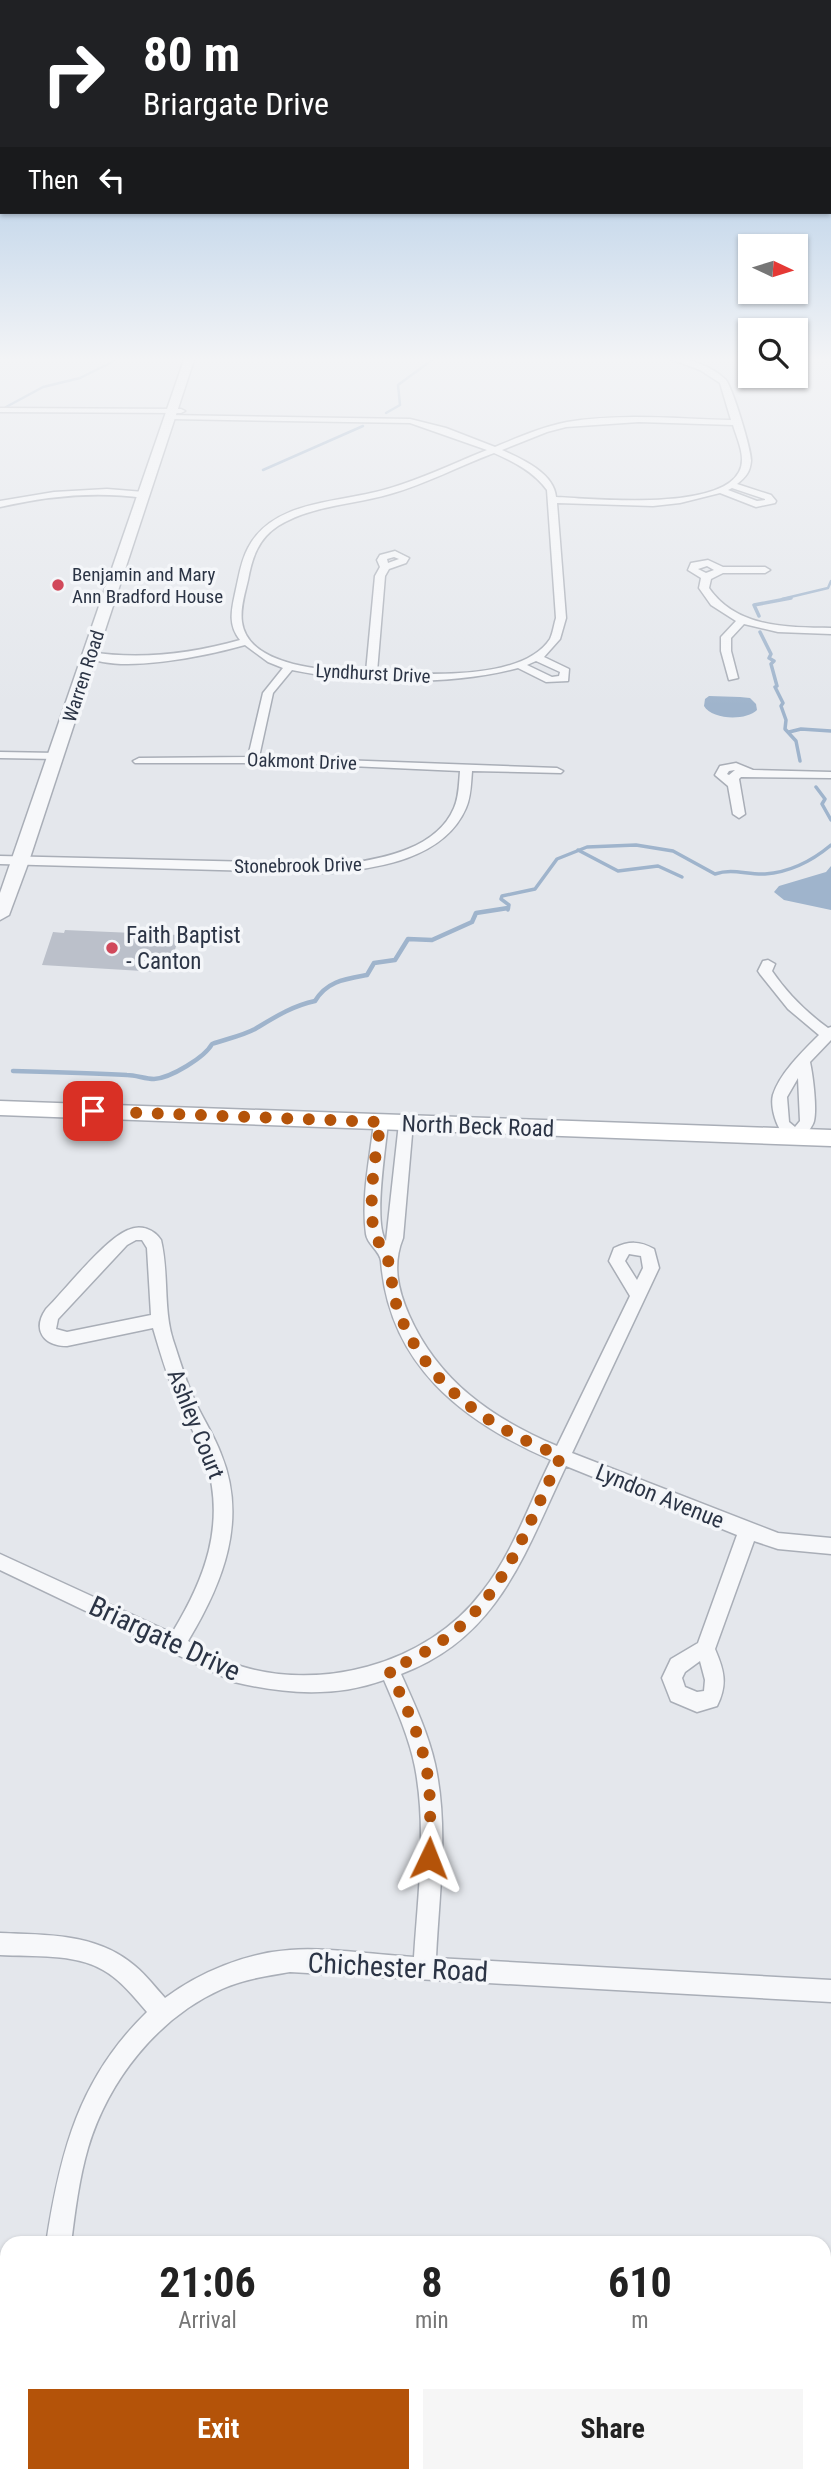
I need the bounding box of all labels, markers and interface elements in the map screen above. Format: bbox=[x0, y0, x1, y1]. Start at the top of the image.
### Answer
text: 80 m bbox=[143, 26, 240, 83]
icon: right bbox=[28, 28, 119, 119]
text: Briargate Drive bbox=[143, 85, 329, 123]
icon: left bbox=[93, 161, 131, 199]
text: Then bbox=[28, 165, 79, 195]
north arrow bbox=[738, 234, 808, 304]
map controls bbox=[738, 234, 808, 388]
button: search bbox=[738, 318, 808, 388]
place label: Benjamin and Mary Ann Bradford House bbox=[72, 563, 223, 608]
marker: Benjamin and Mary Ann Bradford House bbox=[50, 577, 66, 593]
street label: Warren Road bbox=[58, 627, 109, 725]
street label: Lyndhurst Drive bbox=[315, 659, 431, 688]
street label: Oakmont Drive bbox=[247, 748, 357, 775]
street label: Stonebrook Drive bbox=[234, 853, 362, 878]
place label: Faith Baptist - Canton bbox=[126, 922, 240, 975]
marker: Faith Baptist - Canton bbox=[104, 940, 120, 956]
pin bbox=[63, 1081, 123, 1141]
icon: arrive bbox=[74, 1092, 112, 1130]
street label: North Beck Road bbox=[401, 1110, 555, 1143]
street label: Ashley Court bbox=[161, 1365, 230, 1483]
street label: Lyndon Avenue bbox=[592, 1459, 728, 1534]
street label: Briargate Drive bbox=[84, 1589, 246, 1688]
position arrow bbox=[392, 1821, 466, 1895]
street label: Chichester Road bbox=[307, 1946, 489, 1989]
text: 21:06 bbox=[159, 2258, 256, 2307]
text: 8 bbox=[421, 2258, 442, 2307]
text: 610 bbox=[608, 2258, 672, 2307]
text: Arrival bbox=[178, 2307, 237, 2334]
text: min bbox=[415, 2307, 449, 2334]
text: m bbox=[631, 2307, 648, 2334]
button: Exit bbox=[28, 2389, 409, 2469]
button: Share bbox=[423, 2389, 803, 2469]

